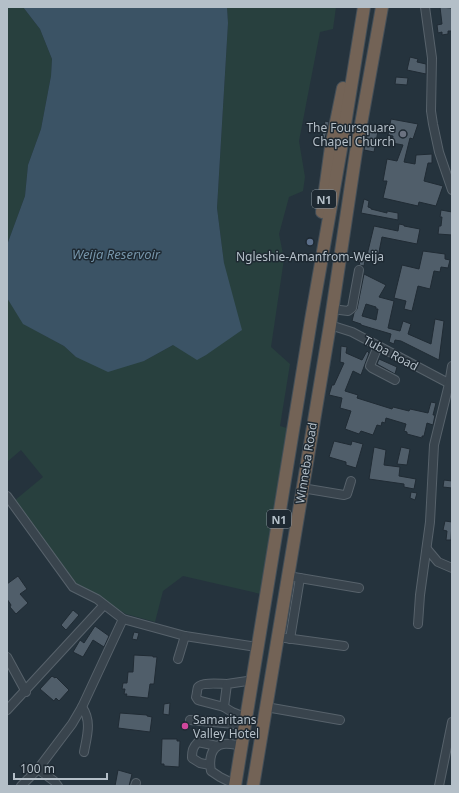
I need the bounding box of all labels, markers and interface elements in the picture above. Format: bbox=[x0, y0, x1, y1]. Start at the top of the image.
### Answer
place label: The Foursquare Chapel Church bbox=[306, 119, 395, 150]
marker: The Foursquare Chapel Church bbox=[398, 129, 408, 139]
road number: N1 bbox=[312, 190, 336, 208]
marker: Ngleshie-Amanfrom-Weija bbox=[305, 237, 315, 247]
water label: Weija Reservoir bbox=[72, 245, 161, 263]
place label: Ngleshie-Amanfrom-Weija bbox=[236, 248, 384, 265]
street label: Tuba Road bbox=[361, 332, 421, 374]
street label: Winneba Road bbox=[291, 421, 321, 505]
road number: N1 bbox=[267, 510, 291, 528]
place label: Samaritans Valley Hotel bbox=[193, 711, 259, 742]
marker: Samaritans Valley Hotel bbox=[180, 721, 190, 731]
scale bar bbox=[14, 755, 107, 781]
text: 100 m bbox=[20, 760, 55, 777]

